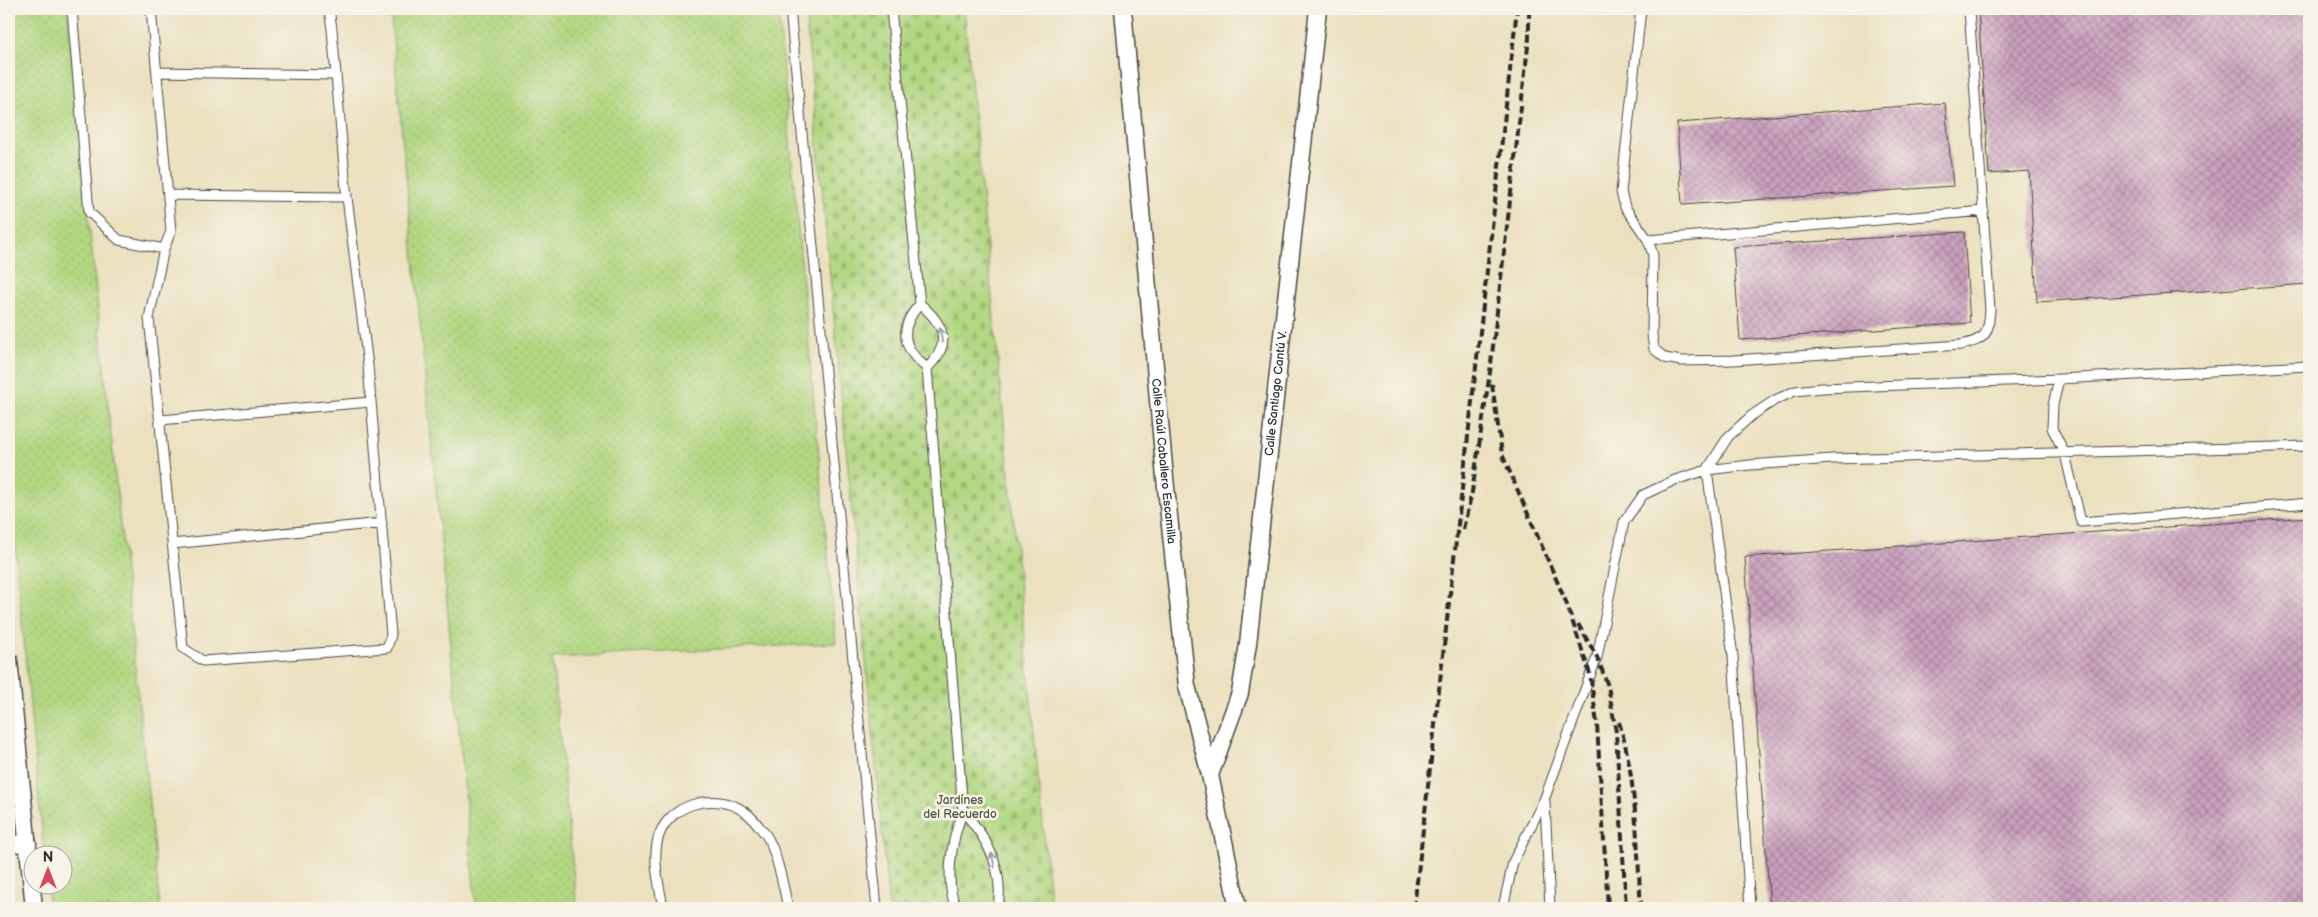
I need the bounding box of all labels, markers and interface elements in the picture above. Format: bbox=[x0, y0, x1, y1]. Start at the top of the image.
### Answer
one-way arrow bbox=[936, 327, 946, 343]
street label: Calle Santiago Cantú V. bbox=[1262, 330, 1290, 457]
street label: Calle Raúl Caballero Escamilla bbox=[1148, 378, 1179, 545]
park label: Jardínes del Recuerdo bbox=[923, 793, 997, 822]
north arrow bbox=[22, 844, 72, 894]
text: N bbox=[43, 849, 53, 866]
one-way arrow bbox=[988, 853, 997, 869]

